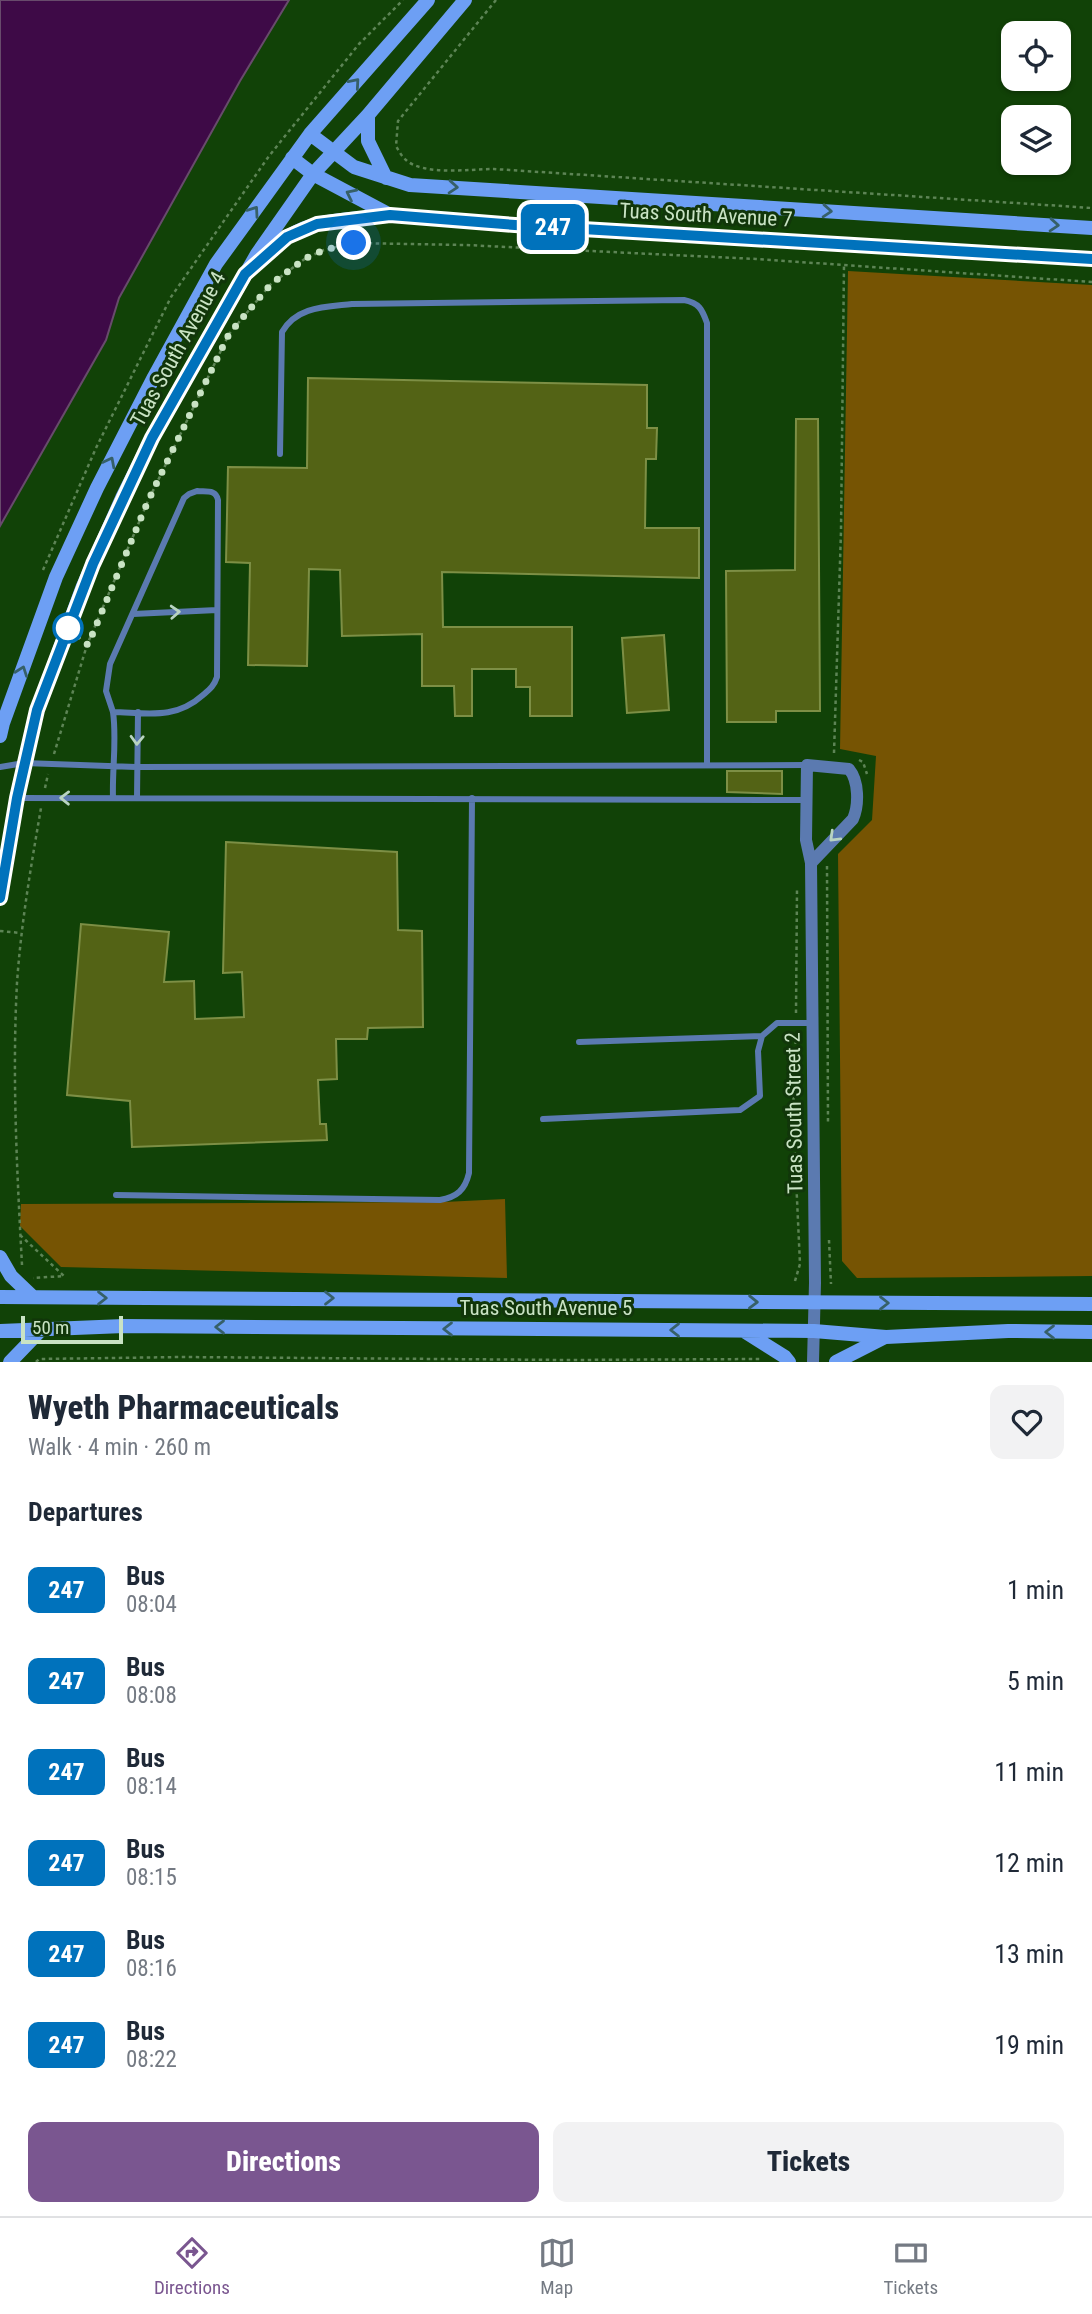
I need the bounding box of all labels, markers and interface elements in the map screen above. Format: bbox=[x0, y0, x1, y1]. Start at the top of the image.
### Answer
map controls bbox=[1001, 21, 1071, 175]
button: locate bbox=[1001, 21, 1071, 91]
one-way arrow bbox=[347, 78, 359, 91]
button: layers bbox=[1001, 105, 1071, 175]
one-way arrow bbox=[448, 180, 459, 195]
one-way arrow bbox=[346, 188, 358, 202]
street label: Tuas South Avenue 7 bbox=[619, 198, 793, 232]
one-way arrow bbox=[822, 203, 833, 218]
line badge: 247 bbox=[513, 204, 593, 250]
one-way arrow bbox=[246, 206, 258, 219]
text: 247 bbox=[535, 213, 571, 241]
one-way arrow bbox=[1049, 218, 1060, 233]
your location bbox=[336, 225, 371, 260]
street label: Tuas South Avenue 4 bbox=[126, 268, 230, 430]
one-way arrow bbox=[102, 457, 116, 469]
one-way arrow bbox=[170, 604, 181, 619]
unlabelled marker bbox=[53, 613, 83, 643]
one-way arrow bbox=[13, 666, 27, 678]
one-way arrow bbox=[130, 734, 145, 745]
one-way arrow bbox=[59, 790, 70, 806]
one-way arrow bbox=[829, 829, 842, 842]
street label: Tuas South Street 2 bbox=[781, 1032, 807, 1194]
one-way arrow bbox=[96, 1290, 107, 1305]
one-way arrow bbox=[324, 1290, 335, 1306]
one-way arrow bbox=[748, 1294, 759, 1310]
one-way arrow bbox=[879, 1295, 889, 1311]
street label: Tuas South Avenue 5 bbox=[460, 1296, 632, 1320]
scale bar bbox=[21, 1313, 122, 1345]
text: 50 m bbox=[32, 1316, 69, 1339]
one-way arrow bbox=[214, 1319, 225, 1335]
one-way arrow bbox=[442, 1321, 452, 1337]
one-way arrow bbox=[669, 1323, 680, 1338]
one-way arrow bbox=[1044, 1324, 1055, 1340]
button: heart bbox=[990, 1385, 1064, 1459]
text: Wyeth Pharmaceuticals bbox=[28, 1388, 339, 1427]
text: Walk · 4 min · 260 m bbox=[28, 1434, 211, 1461]
text: Departures bbox=[28, 1497, 143, 1527]
text: Bus bbox=[126, 1561, 165, 1591]
text: 1 min bbox=[1007, 1575, 1064, 1605]
text: 247 bbox=[48, 1576, 85, 1604]
text: 08:04 bbox=[126, 1591, 177, 1618]
text: Bus bbox=[126, 1652, 165, 1682]
text: 5 min bbox=[1007, 1666, 1064, 1696]
text: 247 bbox=[48, 1667, 85, 1695]
text: 08:08 bbox=[126, 1682, 177, 1709]
text: Bus bbox=[126, 1743, 165, 1773]
text: 11 min bbox=[994, 1757, 1064, 1787]
text: 247 bbox=[48, 1758, 85, 1786]
text: 08:14 bbox=[126, 1773, 177, 1800]
text: Bus bbox=[126, 1834, 165, 1864]
text: 12 min bbox=[994, 1848, 1064, 1878]
text: 247 bbox=[48, 1849, 85, 1877]
text: 08:15 bbox=[126, 1864, 177, 1891]
text: Bus bbox=[126, 1925, 165, 1955]
text: 13 min bbox=[994, 1939, 1064, 1969]
text: 247 bbox=[48, 1940, 85, 1968]
text: 08:16 bbox=[126, 1955, 177, 1982]
text: Bus bbox=[126, 2016, 165, 2046]
text: 19 min bbox=[994, 2030, 1064, 2060]
text: 247 bbox=[48, 2031, 85, 2059]
text: 08:22 bbox=[126, 2046, 177, 2073]
button: Directions bbox=[28, 2122, 539, 2202]
button: Tickets bbox=[553, 2122, 1064, 2202]
tab: Directions bbox=[154, 2234, 230, 2299]
tab: Map bbox=[538, 2234, 576, 2299]
tab: Tickets bbox=[883, 2234, 938, 2299]

